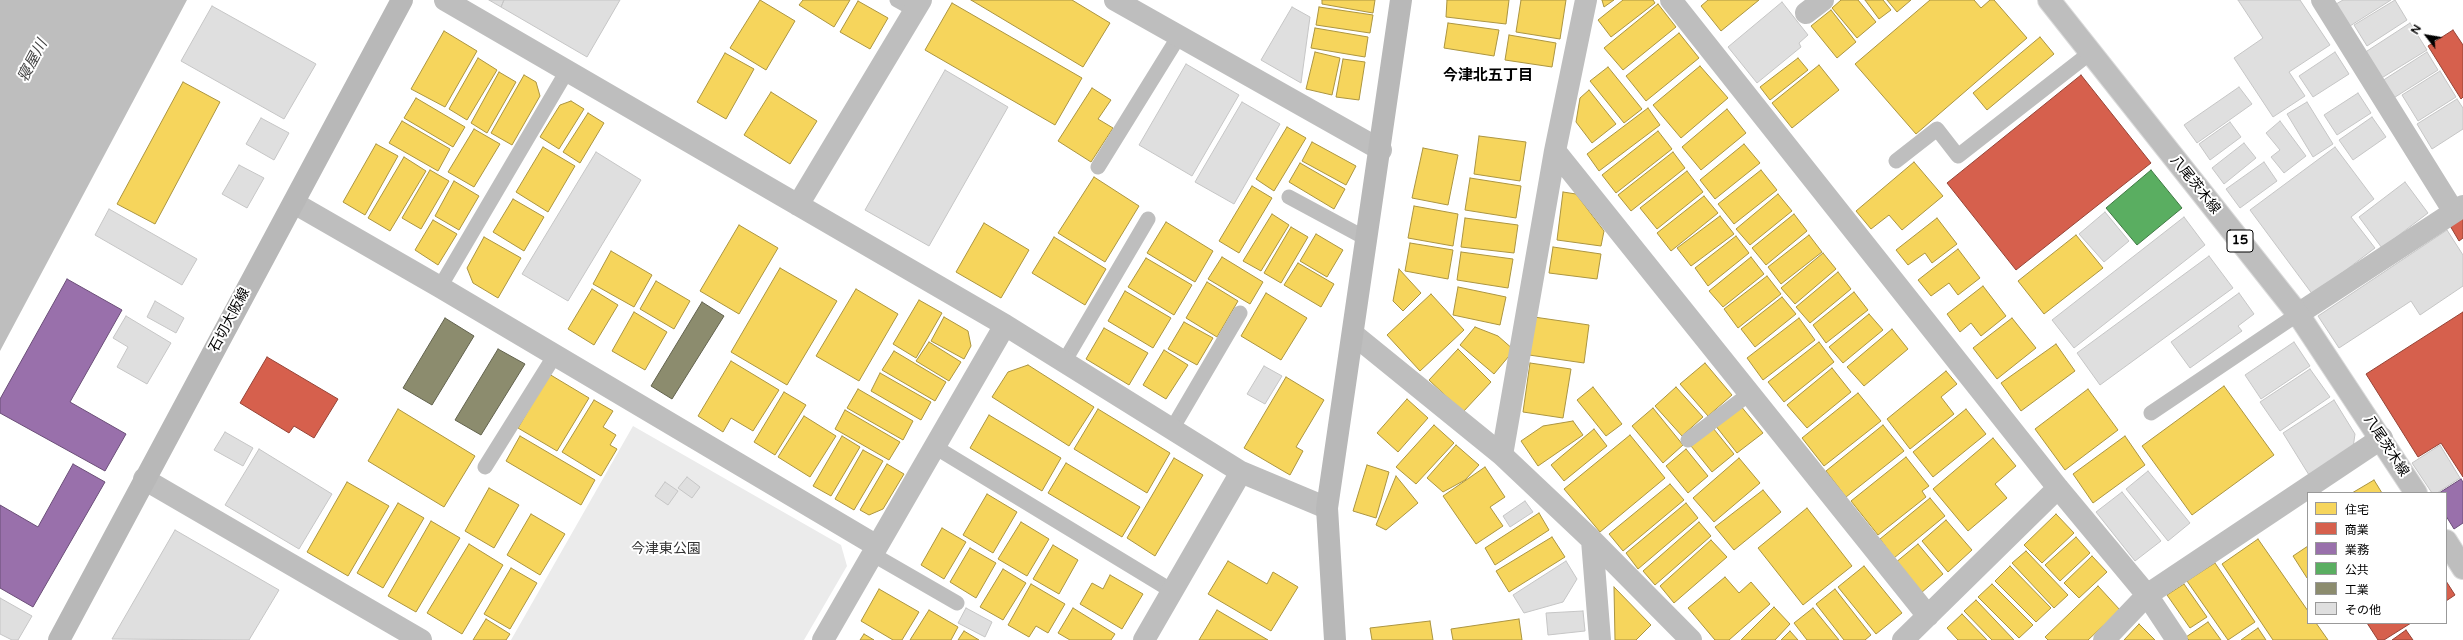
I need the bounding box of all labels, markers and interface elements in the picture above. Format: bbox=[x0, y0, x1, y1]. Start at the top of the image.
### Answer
north arrow bbox=[2407, 16, 2447, 56]
text: N bbox=[2408, 22, 2424, 37]
water label: 寝屋川 bbox=[14, 37, 52, 85]
district label: 今津北五丁目 bbox=[1443, 67, 1533, 85]
street label: 八尾茨木線 bbox=[2166, 153, 2224, 217]
road number: 15 bbox=[2227, 230, 2253, 252]
street label: 石切大阪線 bbox=[206, 285, 254, 355]
street label: 八尾茨木線 bbox=[2360, 412, 2412, 480]
legend bbox=[2307, 492, 2447, 624]
text: 住宅 bbox=[2345, 503, 2369, 517]
text: 商業 bbox=[2345, 523, 2369, 537]
park label: 今津東公園 bbox=[631, 541, 701, 557]
text: 業務 bbox=[2345, 543, 2369, 557]
text: 公共 bbox=[2345, 563, 2369, 577]
text: 工業 bbox=[2345, 583, 2369, 597]
text: その他 bbox=[2345, 603, 2381, 617]

